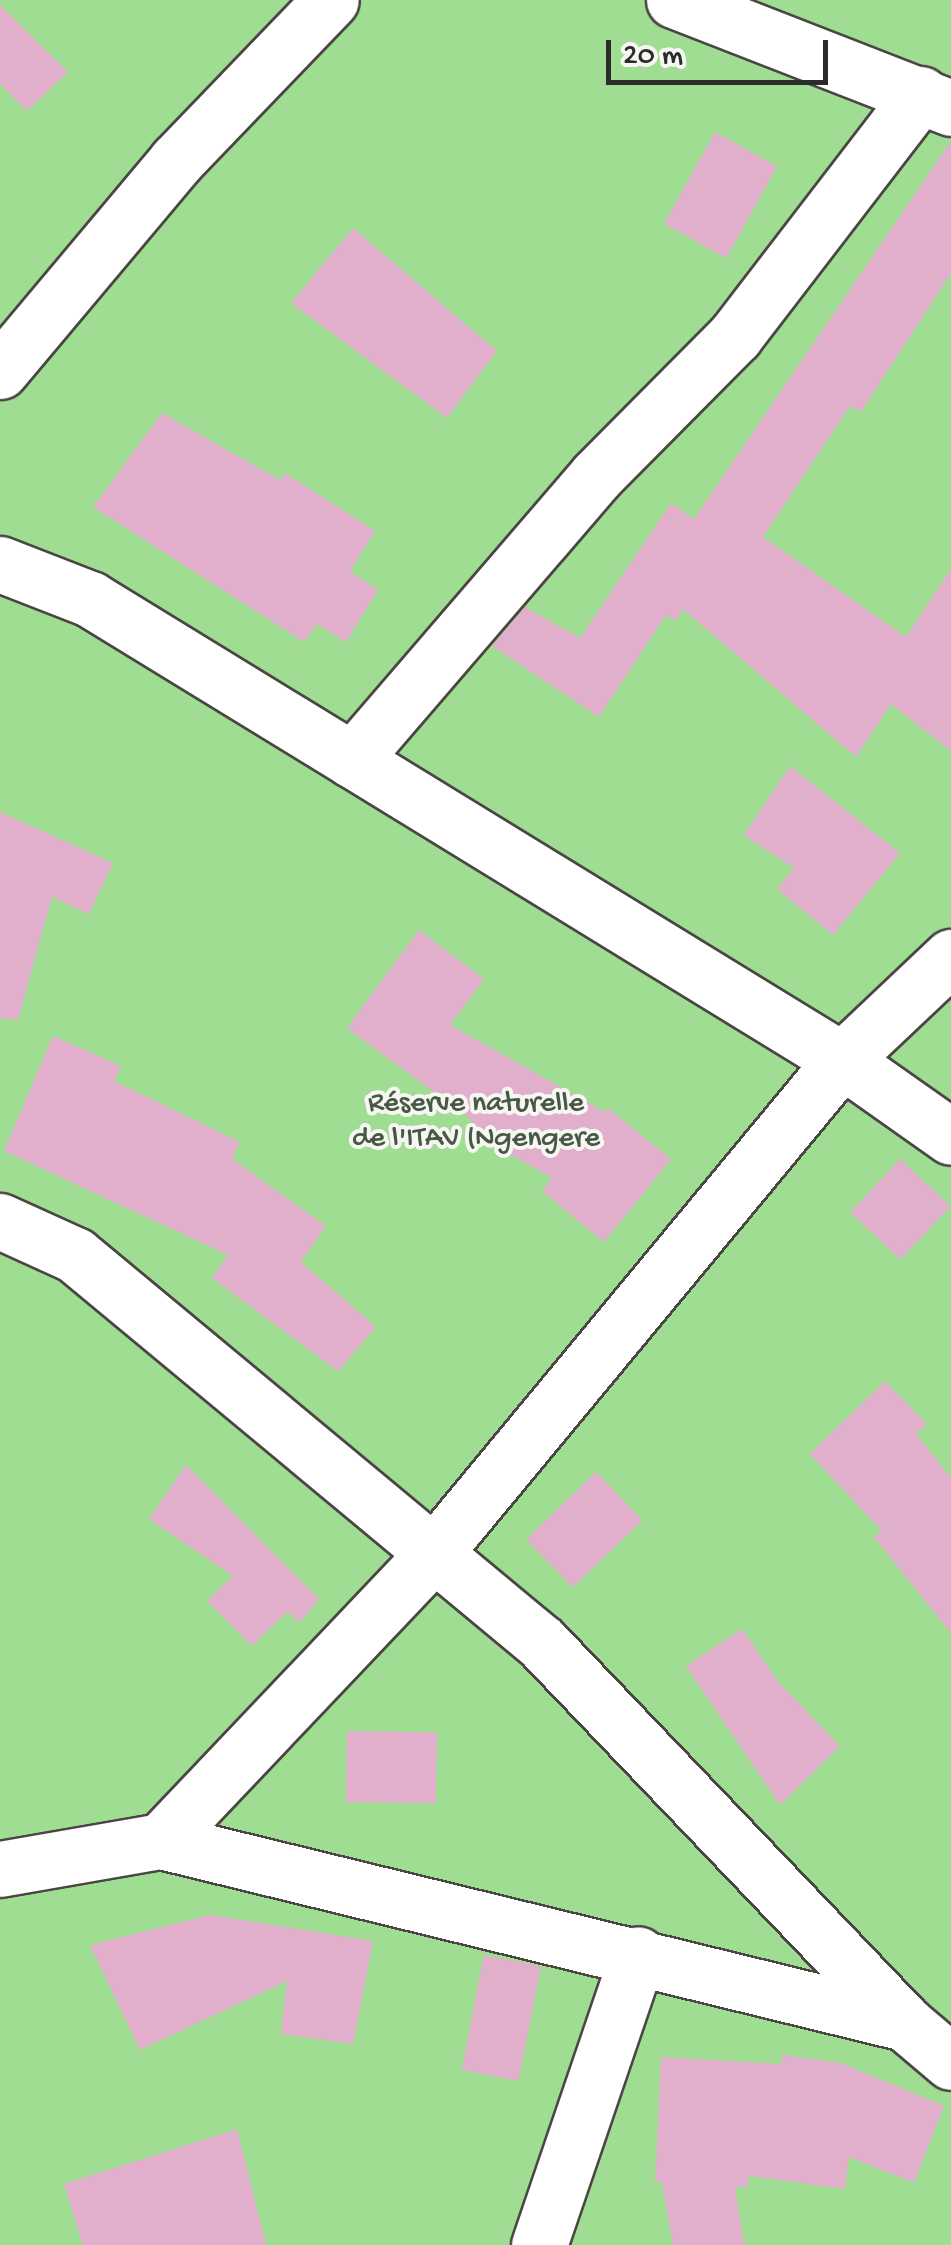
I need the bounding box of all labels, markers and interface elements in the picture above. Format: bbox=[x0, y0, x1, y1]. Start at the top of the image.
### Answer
scale bar bbox=[611, 20, 834, 82]
text: 20 m bbox=[623, 40, 683, 75]
park label: Réserve naturelle de l'ITAV (Ngengere bbox=[352, 1087, 600, 1158]

